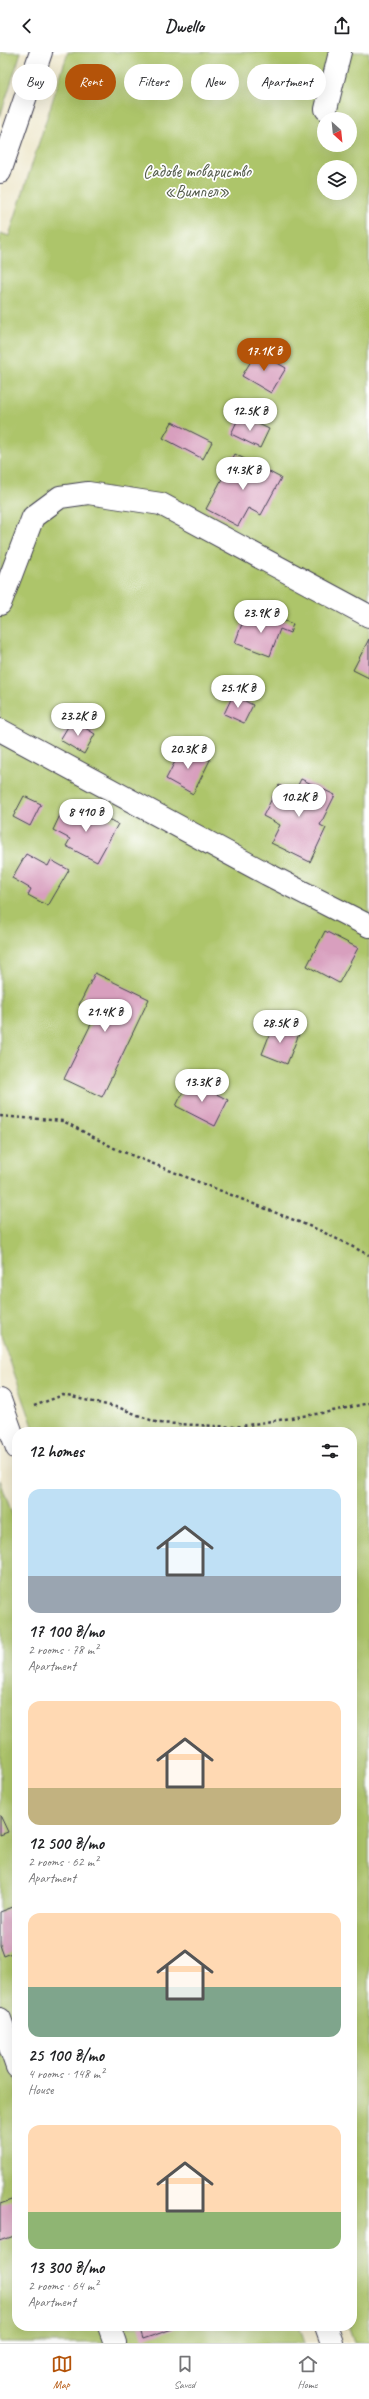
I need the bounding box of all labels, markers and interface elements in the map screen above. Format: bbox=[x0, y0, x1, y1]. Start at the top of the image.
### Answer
icon: back bbox=[16, 15, 38, 37]
text: Dwello bbox=[165, 15, 204, 37]
icon: share bbox=[331, 15, 353, 37]
chip: Buy bbox=[12, 64, 57, 100]
chip: Rent bbox=[65, 64, 116, 100]
chip: Filters bbox=[124, 64, 183, 100]
chip: New bbox=[191, 64, 239, 100]
chip: Apartment bbox=[247, 64, 326, 100]
north arrow bbox=[317, 112, 357, 152]
map controls bbox=[317, 112, 357, 200]
button: layers bbox=[317, 160, 357, 200]
park label: Садове товариство «Вимпел» bbox=[143, 161, 252, 202]
pin: 17.1K ₴ bbox=[227, 338, 301, 372]
text: 17.1K ₴ bbox=[246, 343, 282, 359]
pin: 12.5K ₴ bbox=[213, 398, 287, 432]
text: 12.5K ₴ bbox=[232, 403, 268, 419]
pin: 14.3K ₴ bbox=[206, 457, 280, 491]
text: 14.3K ₴ bbox=[225, 462, 261, 478]
pin: 23.9K ₴ bbox=[224, 600, 298, 634]
text: 23.9K ₴ bbox=[243, 605, 279, 621]
pin: 25.1K ₴ bbox=[201, 675, 275, 709]
text: 25.1K ₴ bbox=[220, 680, 256, 696]
pin: 23.2K ₴ bbox=[41, 703, 115, 737]
text: 23.2K ₴ bbox=[60, 708, 96, 724]
pin: 20.3K ₴ bbox=[151, 736, 225, 770]
text: 20.3K ₴ bbox=[170, 741, 206, 757]
pin: 10.2K ₴ bbox=[262, 784, 336, 818]
text: 10.2K ₴ bbox=[281, 789, 317, 805]
pin: 8 410 ₴ bbox=[49, 799, 123, 833]
text: 8 410 ₴ bbox=[68, 804, 104, 820]
pin: 21.4K ₴ bbox=[68, 999, 142, 1033]
text: 21.4K ₴ bbox=[87, 1004, 123, 1020]
pin: 28.5K ₴ bbox=[243, 1010, 317, 1044]
text: 28.5K ₴ bbox=[262, 1015, 298, 1031]
pin: 13.3K ₴ bbox=[165, 1069, 239, 1103]
text: 13.3K ₴ bbox=[184, 1074, 220, 1090]
icon: filters bbox=[319, 1440, 341, 1462]
text: 12 homes bbox=[28, 1441, 84, 1462]
icon: home bbox=[149, 1515, 221, 1587]
text: 17 100 ₴/mo bbox=[28, 1621, 104, 1642]
text: 2 rooms · 78 m² bbox=[28, 1642, 98, 1658]
text: Apartment bbox=[28, 1658, 76, 1674]
icon: home bbox=[149, 1727, 221, 1799]
text: 12 500 ₴/mo bbox=[28, 1833, 104, 1854]
text: 2 rooms · 62 m² bbox=[28, 1854, 98, 1870]
text: Apartment bbox=[28, 1870, 76, 1886]
icon: home bbox=[149, 1939, 221, 2011]
text: 25 100 ₴/mo bbox=[28, 2045, 104, 2066]
text: 4 rooms · 148 m² bbox=[28, 2066, 104, 2082]
text: House bbox=[28, 2082, 53, 2098]
icon: home bbox=[149, 2151, 221, 2223]
text: 13 300 ₴/mo bbox=[28, 2257, 104, 2278]
text: 2 rooms · 64 m² bbox=[28, 2278, 98, 2294]
text: Apartment bbox=[28, 2294, 76, 2310]
tab: Map bbox=[51, 2353, 73, 2391]
tab: Saved bbox=[174, 2353, 196, 2391]
tab: Home bbox=[297, 2353, 319, 2391]

